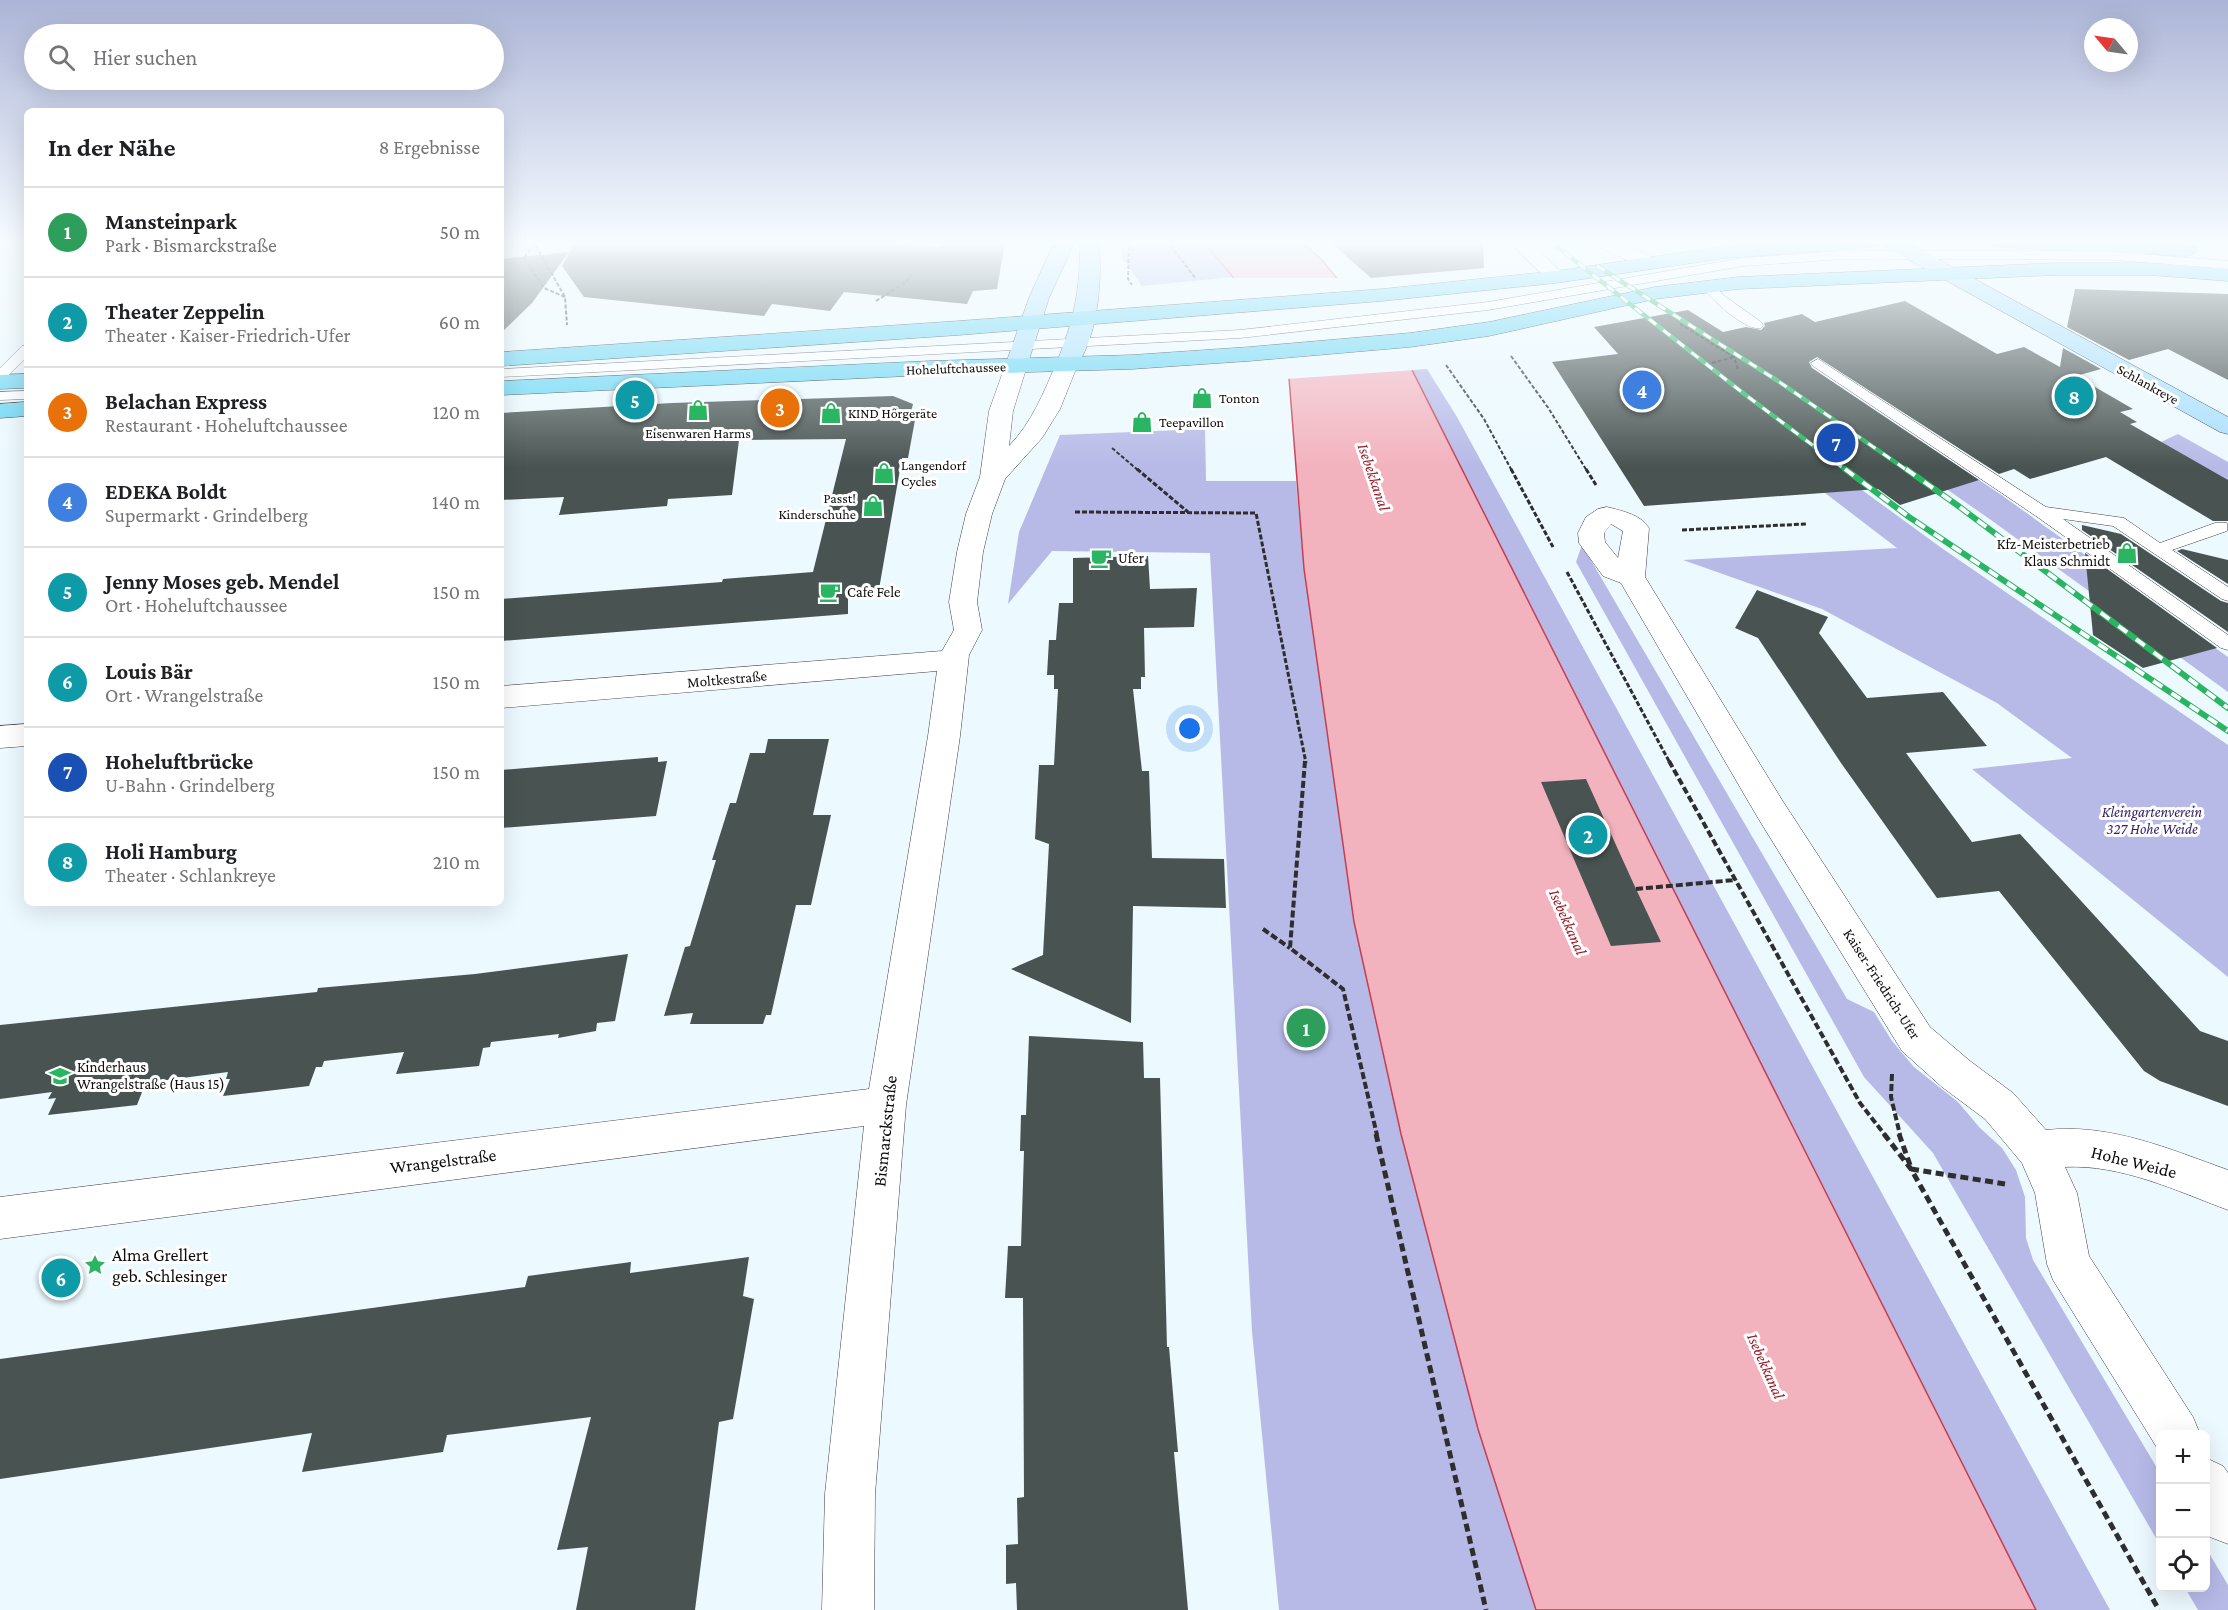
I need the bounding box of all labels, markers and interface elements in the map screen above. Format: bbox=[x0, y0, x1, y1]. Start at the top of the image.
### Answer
north arrow bbox=[2084, 18, 2138, 72]
search box bbox=[24, 24, 504, 90]
icon: search bbox=[45, 41, 78, 74]
text: Hier suchen bbox=[93, 45, 197, 70]
text: In der Nähe bbox=[48, 133, 176, 162]
text: 8 Ergebnisse bbox=[379, 136, 480, 158]
text: Mansteinpark bbox=[105, 209, 237, 234]
text: 1 bbox=[64, 221, 71, 243]
text: 50 m bbox=[439, 221, 480, 243]
text: Park · Bismarckstraße bbox=[105, 234, 277, 256]
text: Theater Zeppelin bbox=[105, 299, 265, 324]
text: 2 bbox=[62, 311, 73, 333]
text: 60 m bbox=[439, 311, 480, 333]
text: Theater · Kaiser-Friedrich-Ufer bbox=[105, 324, 351, 346]
street label: Hoheluftchaussee bbox=[906, 358, 1006, 378]
street label: Schlankreye bbox=[2115, 361, 2181, 407]
pin: 4 bbox=[1622, 368, 1662, 412]
pin: 8 bbox=[2054, 374, 2094, 418]
pin: 5 bbox=[616, 378, 654, 422]
pin: 3 bbox=[760, 386, 800, 430]
shop icon: Tonton bbox=[1190, 386, 1214, 410]
text: Belachan Express bbox=[105, 389, 267, 414]
place label: Tonton bbox=[1219, 390, 1260, 406]
shop icon: Eisenwaren Harms bbox=[686, 398, 710, 422]
text: 3 bbox=[63, 401, 72, 423]
text: 120 m bbox=[433, 401, 480, 423]
shop icon: KIND Hörgeräte bbox=[819, 401, 843, 425]
place label: KIND Hörgeräte bbox=[848, 405, 937, 421]
shop icon: Teepavillon bbox=[1130, 410, 1154, 434]
text: Restaurant · Hoheluftchaussee bbox=[105, 414, 347, 436]
place label: Teepavillon bbox=[1159, 414, 1225, 430]
pin: 7 bbox=[1816, 420, 1856, 466]
place label: Eisenwaren Harms bbox=[645, 425, 751, 441]
water label: Isebekkanal bbox=[1355, 441, 1394, 514]
place label: Langendorf Cycles bbox=[901, 457, 967, 489]
shop icon: Langendorf Cycles bbox=[872, 461, 896, 485]
text: EDEKA Boldt bbox=[105, 479, 227, 504]
place label: Passt! Kinderschuhe bbox=[779, 490, 856, 522]
text: 4 bbox=[62, 491, 73, 513]
text: 140 m bbox=[432, 491, 480, 513]
shop icon: Passt! Kinderschuhe bbox=[861, 494, 885, 518]
text: Supermarkt · Grindelberg bbox=[105, 504, 308, 526]
place label: Kfz-Meisterbetrieb Klaus Schmidt bbox=[1997, 536, 2111, 569]
shop icon: Kfz-Meisterbetrieb Klaus Schmidt bbox=[2115, 541, 2139, 565]
cafe icon: Ufer bbox=[1089, 546, 1113, 570]
place label: Ufer bbox=[1118, 550, 1145, 566]
text: Jenny Moses geb. Mendel bbox=[105, 569, 339, 594]
cafe icon: Cafe Fele bbox=[818, 580, 842, 604]
text: 5 bbox=[63, 581, 72, 603]
text: 150 m bbox=[433, 581, 480, 603]
place label: Cafe Fele bbox=[847, 584, 901, 600]
text: Ort · Hoheluftchaussee bbox=[105, 594, 287, 616]
text: Louis Bär bbox=[105, 659, 193, 684]
street label: Moltkestraße bbox=[686, 667, 768, 690]
text: 6 bbox=[62, 671, 73, 693]
text: 150 m bbox=[433, 671, 480, 693]
text: Ort · Wrangelstraße bbox=[105, 684, 263, 706]
your location bbox=[1175, 714, 1204, 743]
text: Hoheluftbrücke bbox=[105, 749, 253, 774]
text: 7 bbox=[63, 761, 72, 783]
text: 150 m bbox=[433, 761, 480, 783]
text: U-Bahn · Grindelberg bbox=[105, 774, 275, 796]
park label: Kleingartenverein 327 Hohe Weide bbox=[2102, 804, 2203, 837]
pin: 2 bbox=[1568, 812, 1608, 858]
text: Holi Hamburg bbox=[105, 839, 237, 864]
text: 8 bbox=[62, 851, 73, 873]
text: 210 m bbox=[433, 851, 480, 873]
text: Theater · Schlankreye bbox=[105, 864, 276, 886]
water label: Isebekkanal bbox=[1546, 887, 1590, 958]
street label: Kaiser-Friedrich-Ufer bbox=[1840, 926, 1924, 1043]
pin: 1 bbox=[1286, 1006, 1326, 1050]
place label: Kinderhaus Wrangelstraße (Haus 15) bbox=[77, 1059, 225, 1093]
school or university icon: Kinderhaus Wrangelstraße (Haus 15) bbox=[48, 1064, 72, 1088]
street label: Bismarckstraße bbox=[869, 1074, 901, 1188]
street label: Hohe Weide bbox=[2089, 1142, 2179, 1182]
street label: Wrangelstraße bbox=[389, 1145, 497, 1177]
place label: Alma Grellert geb. Schlesinger bbox=[112, 1245, 228, 1286]
place icon: Alma Grellert geb. Schlesinger bbox=[83, 1253, 107, 1277]
pin: 6 bbox=[42, 1256, 80, 1300]
water label: Isebekkanal bbox=[1744, 1331, 1788, 1402]
map controls bbox=[2156, 1430, 2210, 1592]
button: + bbox=[2156, 1430, 2210, 1484]
button: − bbox=[2156, 1484, 2210, 1538]
button: locate bbox=[2156, 1538, 2210, 1592]

